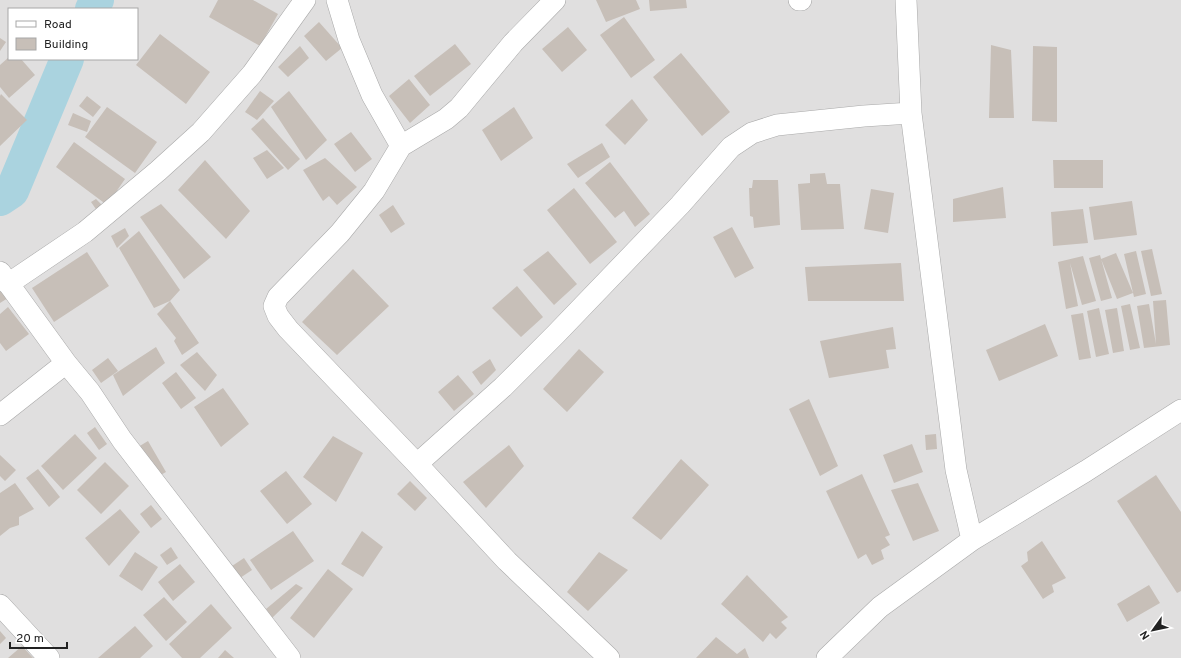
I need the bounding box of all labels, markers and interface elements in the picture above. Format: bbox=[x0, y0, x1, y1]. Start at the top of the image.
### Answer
legend bbox=[8, 8, 138, 60]
text: Road bbox=[44, 17, 72, 33]
text: Building bbox=[44, 37, 88, 53]
north arrow bbox=[1133, 610, 1173, 650]
scale bar bbox=[10, 624, 67, 650]
text: N bbox=[1137, 628, 1153, 642]
text: 20 m bbox=[16, 631, 44, 647]

